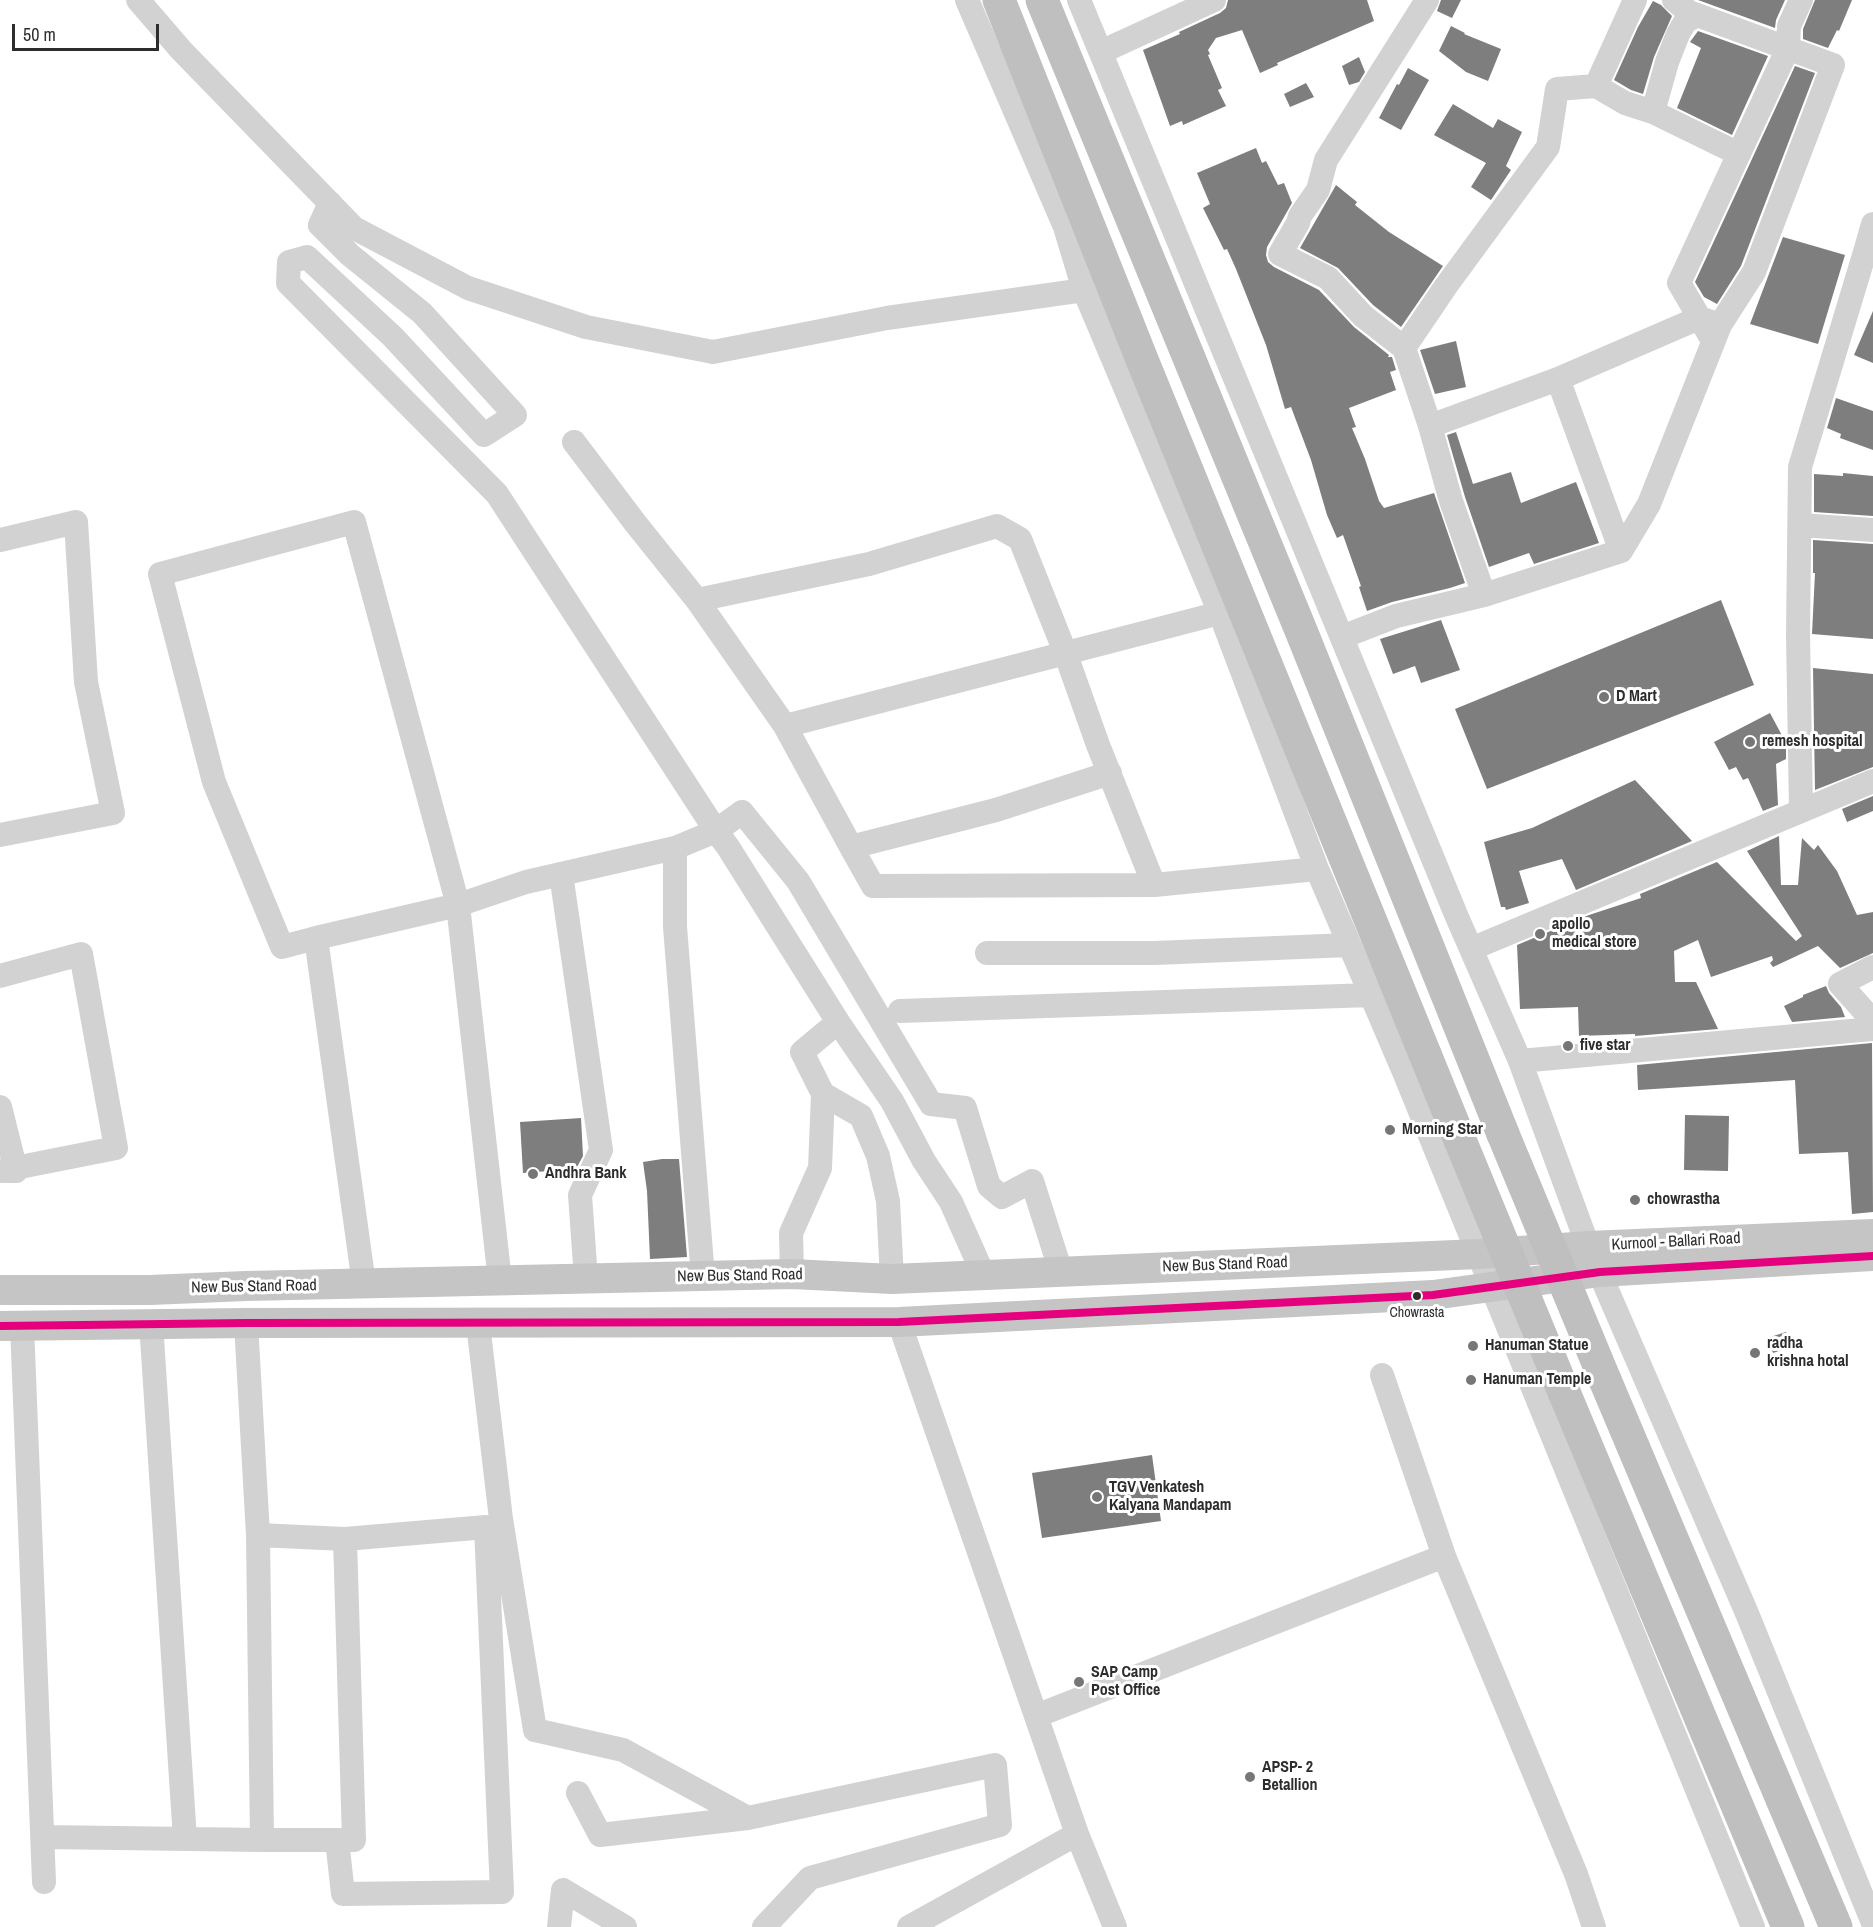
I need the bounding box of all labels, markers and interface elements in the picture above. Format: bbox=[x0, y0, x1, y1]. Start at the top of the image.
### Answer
scale bar bbox=[15, 12, 162, 50]
text: 50 m bbox=[23, 22, 56, 47]
place label: D Mart bbox=[1616, 687, 1657, 707]
marker: D Mart bbox=[1597, 690, 1611, 704]
place label: remesh hospital bbox=[1762, 732, 1863, 752]
marker: remesh hospital bbox=[1743, 735, 1757, 749]
place label: apollo medical store bbox=[1552, 915, 1637, 953]
marker: apollo medical store bbox=[1533, 927, 1547, 941]
place label: five star bbox=[1580, 1036, 1630, 1056]
marker: five star bbox=[1561, 1039, 1575, 1053]
place label: Morning Star bbox=[1402, 1120, 1483, 1140]
marker: Morning Star bbox=[1383, 1123, 1397, 1137]
place label: Andhra Bank bbox=[545, 1164, 627, 1184]
marker: Andhra Bank bbox=[526, 1167, 540, 1181]
place label: chowrastha bbox=[1647, 1190, 1720, 1210]
marker: chowrastha bbox=[1628, 1193, 1642, 1207]
street label: Kurnool - Ballari Road bbox=[1611, 1229, 1741, 1255]
street label: New Bus Stand Road bbox=[1162, 1253, 1288, 1277]
street label: New Bus Stand Road bbox=[677, 1265, 803, 1287]
street label: New Bus Stand Road bbox=[191, 1276, 317, 1298]
marker: Chowrasta bbox=[1411, 1290, 1423, 1302]
place label: Chowrasta bbox=[1390, 1305, 1444, 1321]
place label: radha krishna hotal bbox=[1767, 1334, 1849, 1372]
place label: Hanuman Statue bbox=[1485, 1336, 1589, 1356]
marker: Hanuman Statue bbox=[1466, 1339, 1480, 1353]
marker: radha krishna hotal bbox=[1748, 1346, 1762, 1360]
place label: Hanuman Temple bbox=[1483, 1370, 1591, 1390]
marker: Hanuman Temple bbox=[1464, 1373, 1478, 1387]
place label: TGV Venkatesh Kalyana Mandapam bbox=[1109, 1478, 1231, 1516]
marker: TGV Venkatesh Kalyana Mandapam bbox=[1090, 1490, 1104, 1504]
place label: SAP Camp Post Office bbox=[1091, 1663, 1160, 1701]
marker: SAP Camp Post Office bbox=[1072, 1675, 1086, 1689]
place label: APSP- 2 Betallion bbox=[1262, 1758, 1317, 1796]
marker: APSP- 2 Betallion bbox=[1243, 1770, 1257, 1784]

